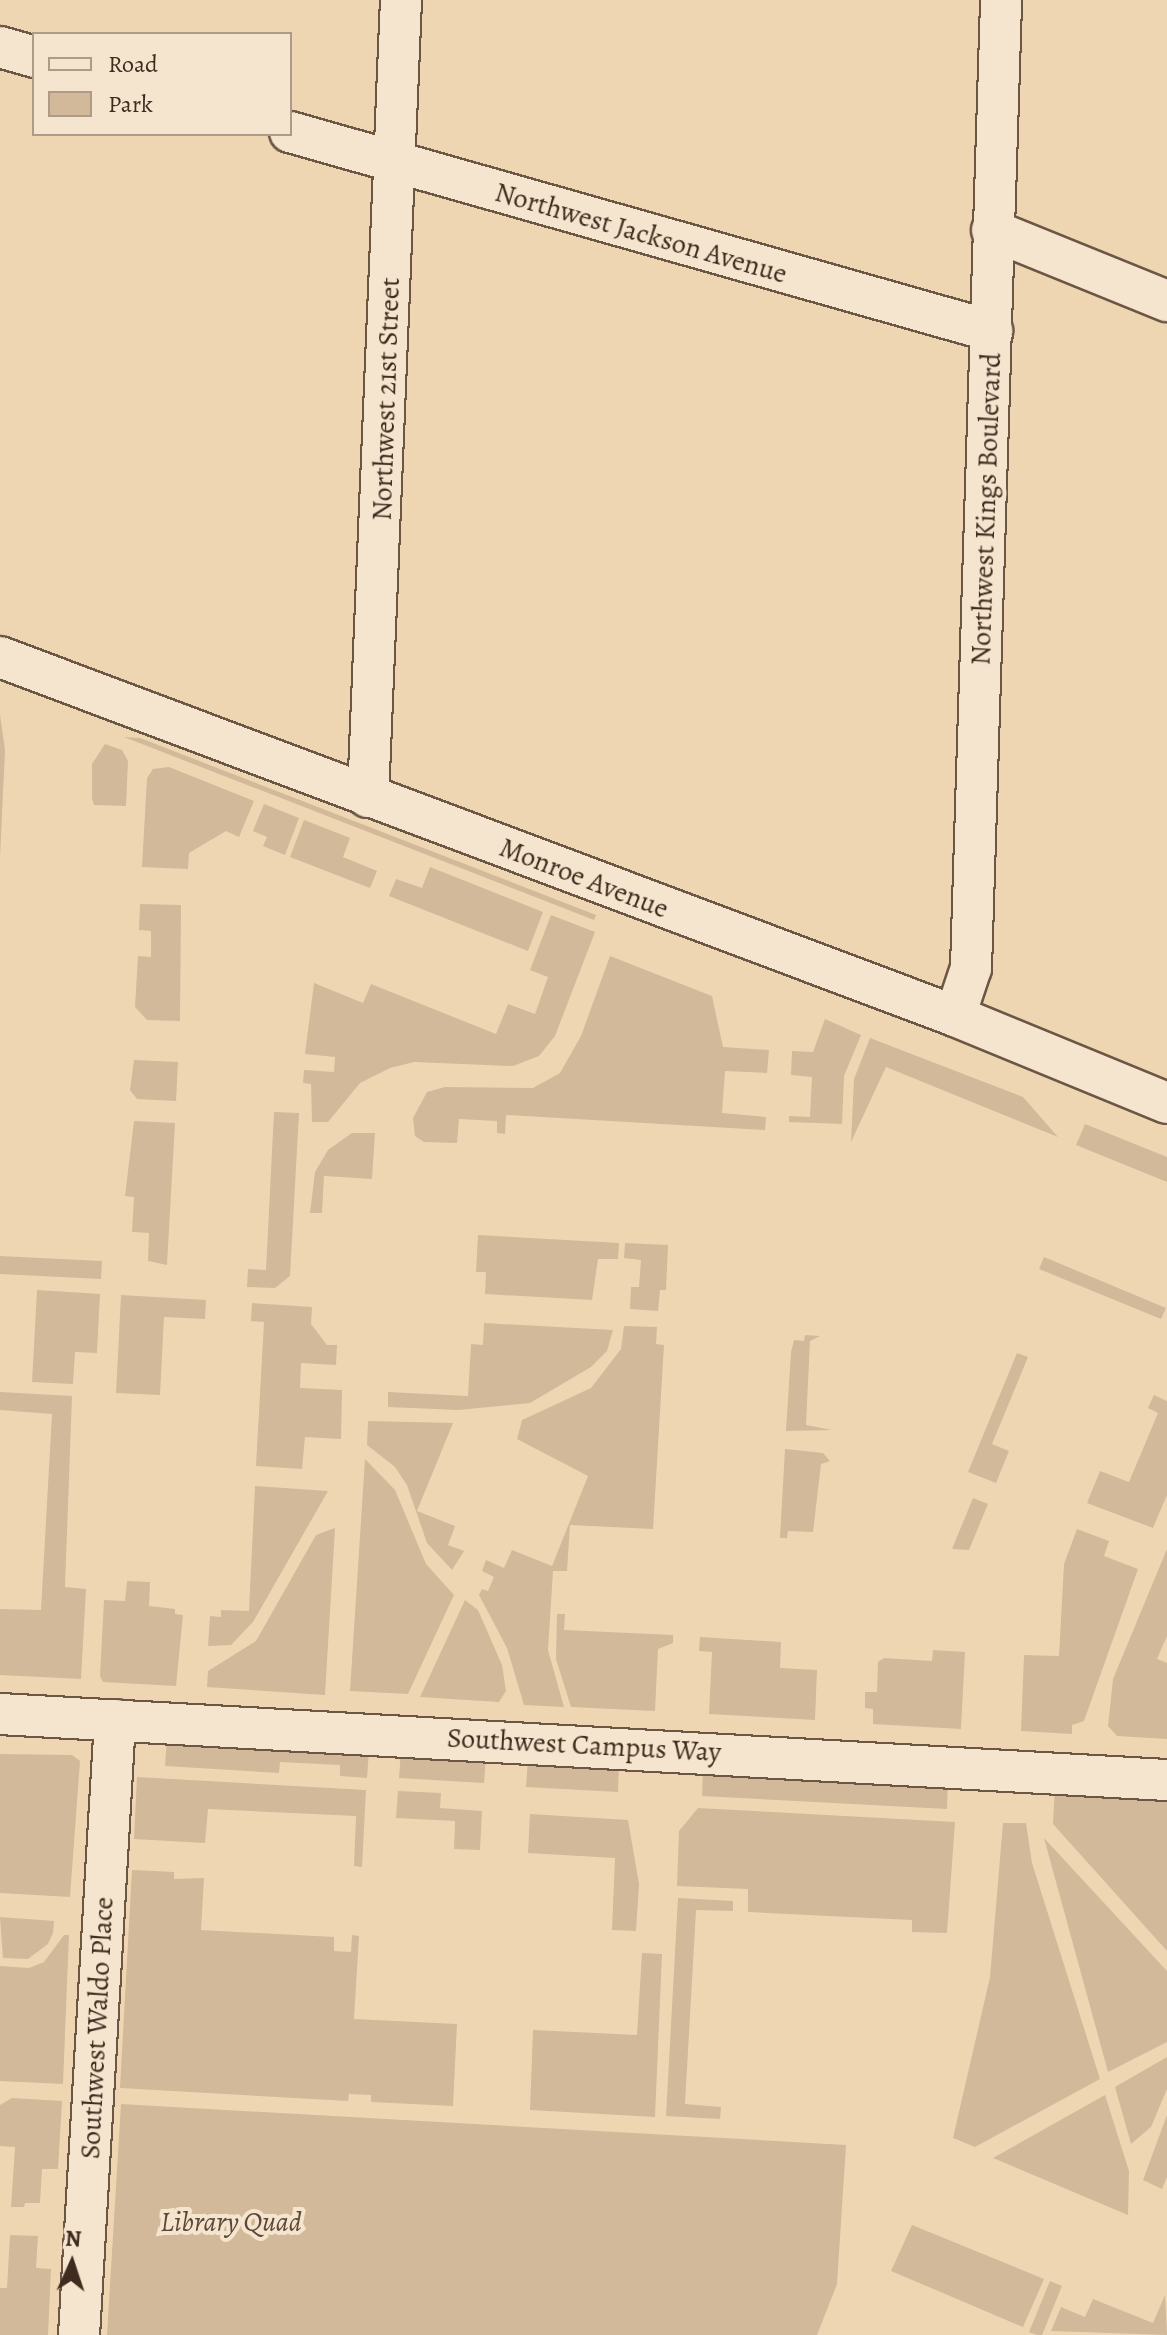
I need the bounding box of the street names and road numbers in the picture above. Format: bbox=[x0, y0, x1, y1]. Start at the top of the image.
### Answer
street label: Northwest Jackson Avenue bbox=[491, 175, 791, 291]
street label: Northwest 21st Street bbox=[365, 277, 407, 521]
street label: Northwest Kings Boulevard bbox=[964, 352, 1008, 666]
street label: Monroe Avenue bbox=[495, 830, 673, 926]
street label: Southwest Campus Way bbox=[446, 1721, 722, 1769]
street label: Southwest Waldo Place bbox=[73, 1896, 121, 2160]

